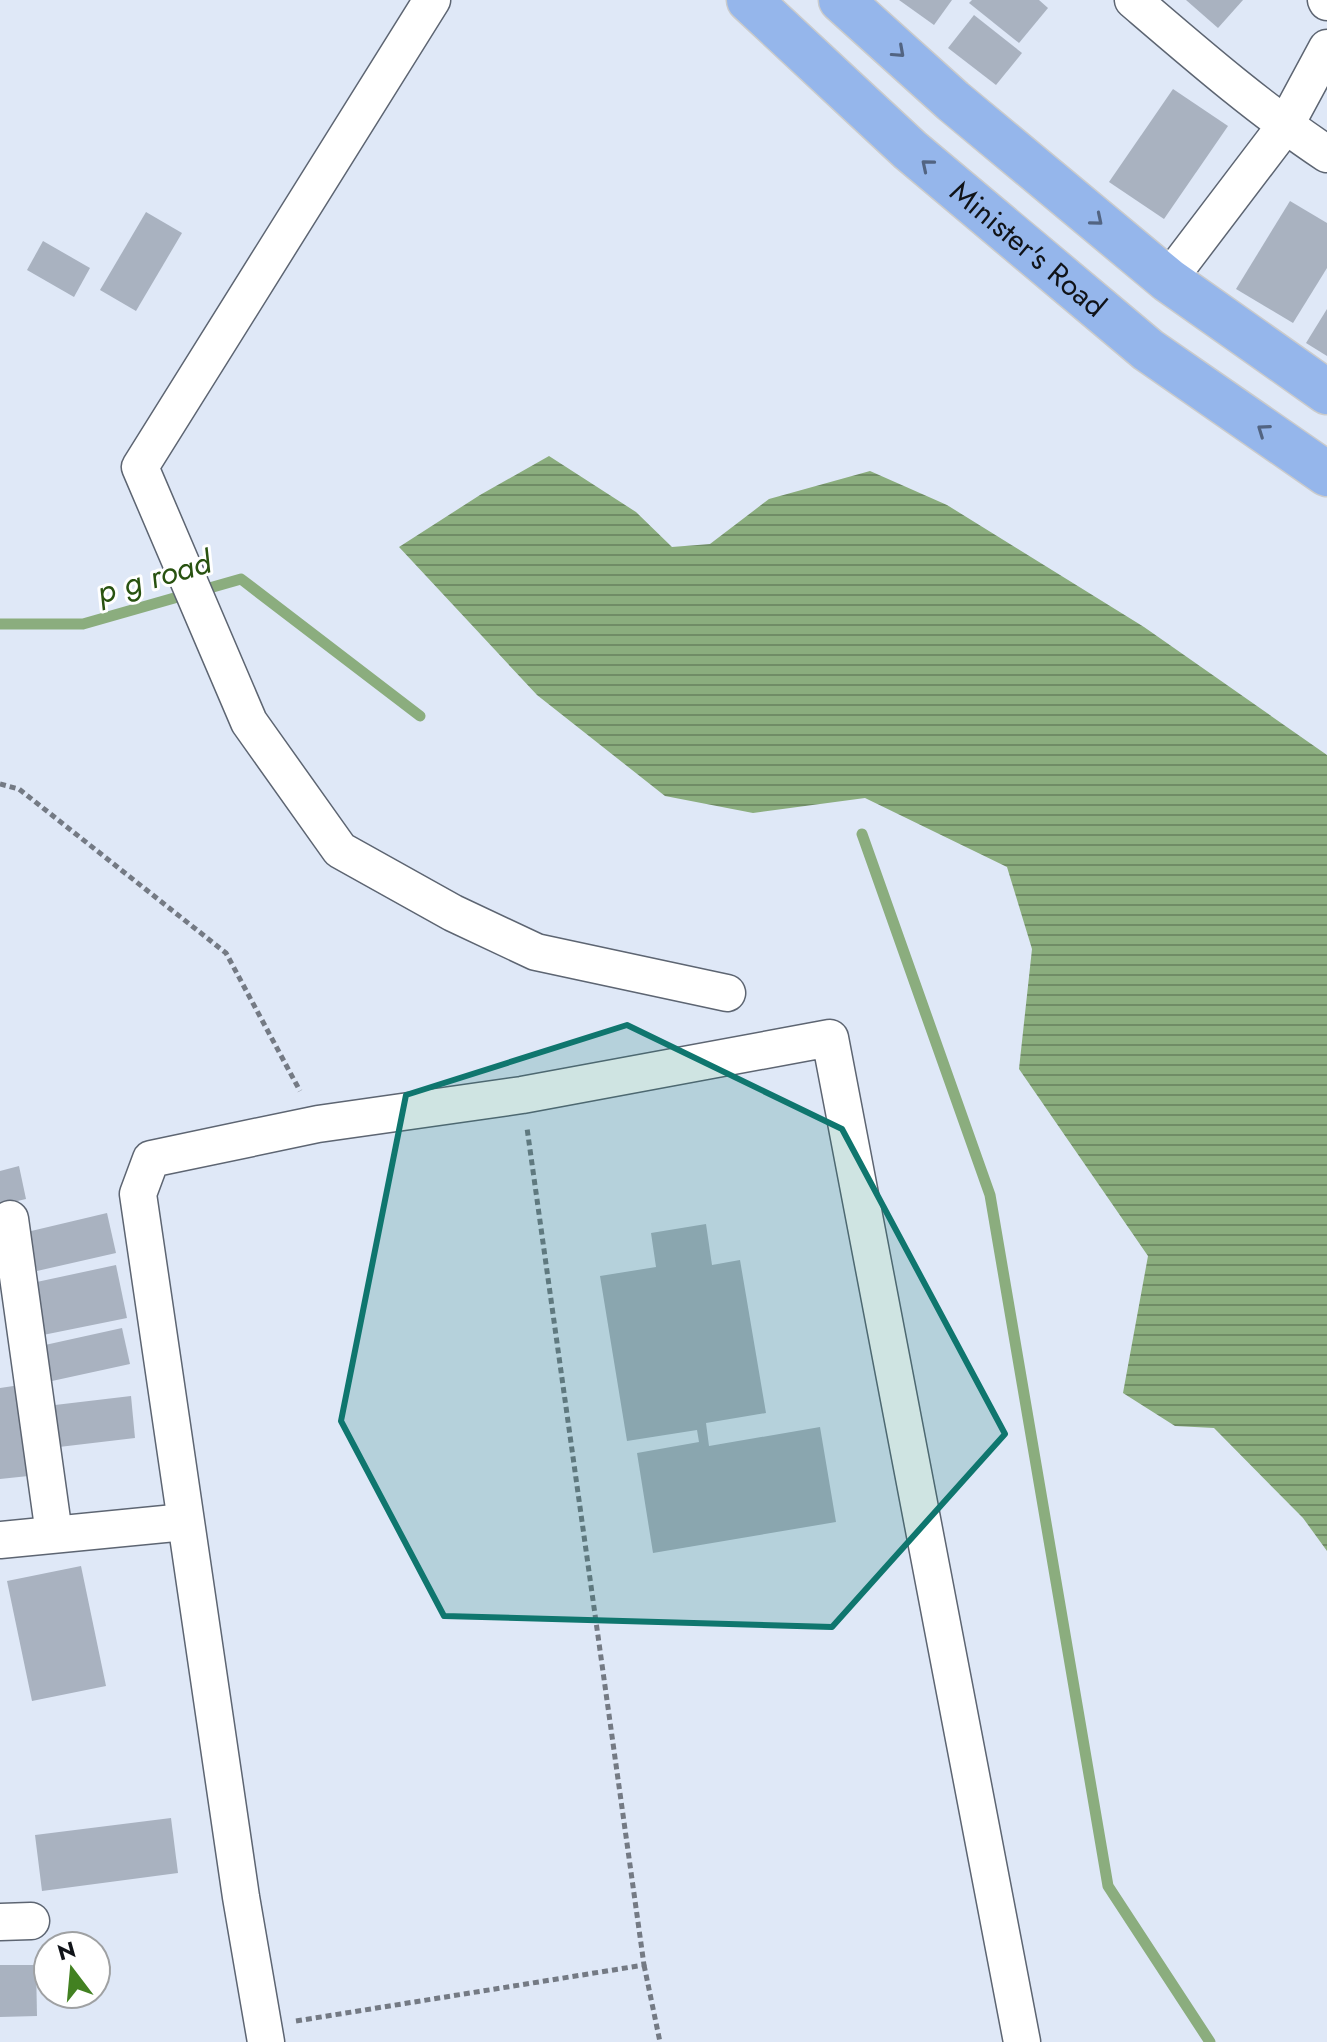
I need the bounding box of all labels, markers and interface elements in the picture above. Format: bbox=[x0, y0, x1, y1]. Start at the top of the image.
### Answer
one-way arrow bbox=[889, 42, 904, 57]
one-way arrow bbox=[922, 160, 936, 175]
street label: Minister's Road bbox=[941, 170, 1116, 327]
one-way arrow bbox=[1088, 210, 1102, 225]
one-way arrow bbox=[1257, 425, 1271, 440]
water label: p g road bbox=[91, 538, 218, 615]
north arrow bbox=[32, 1930, 112, 2010]
text: N bbox=[54, 1933, 79, 1969]

